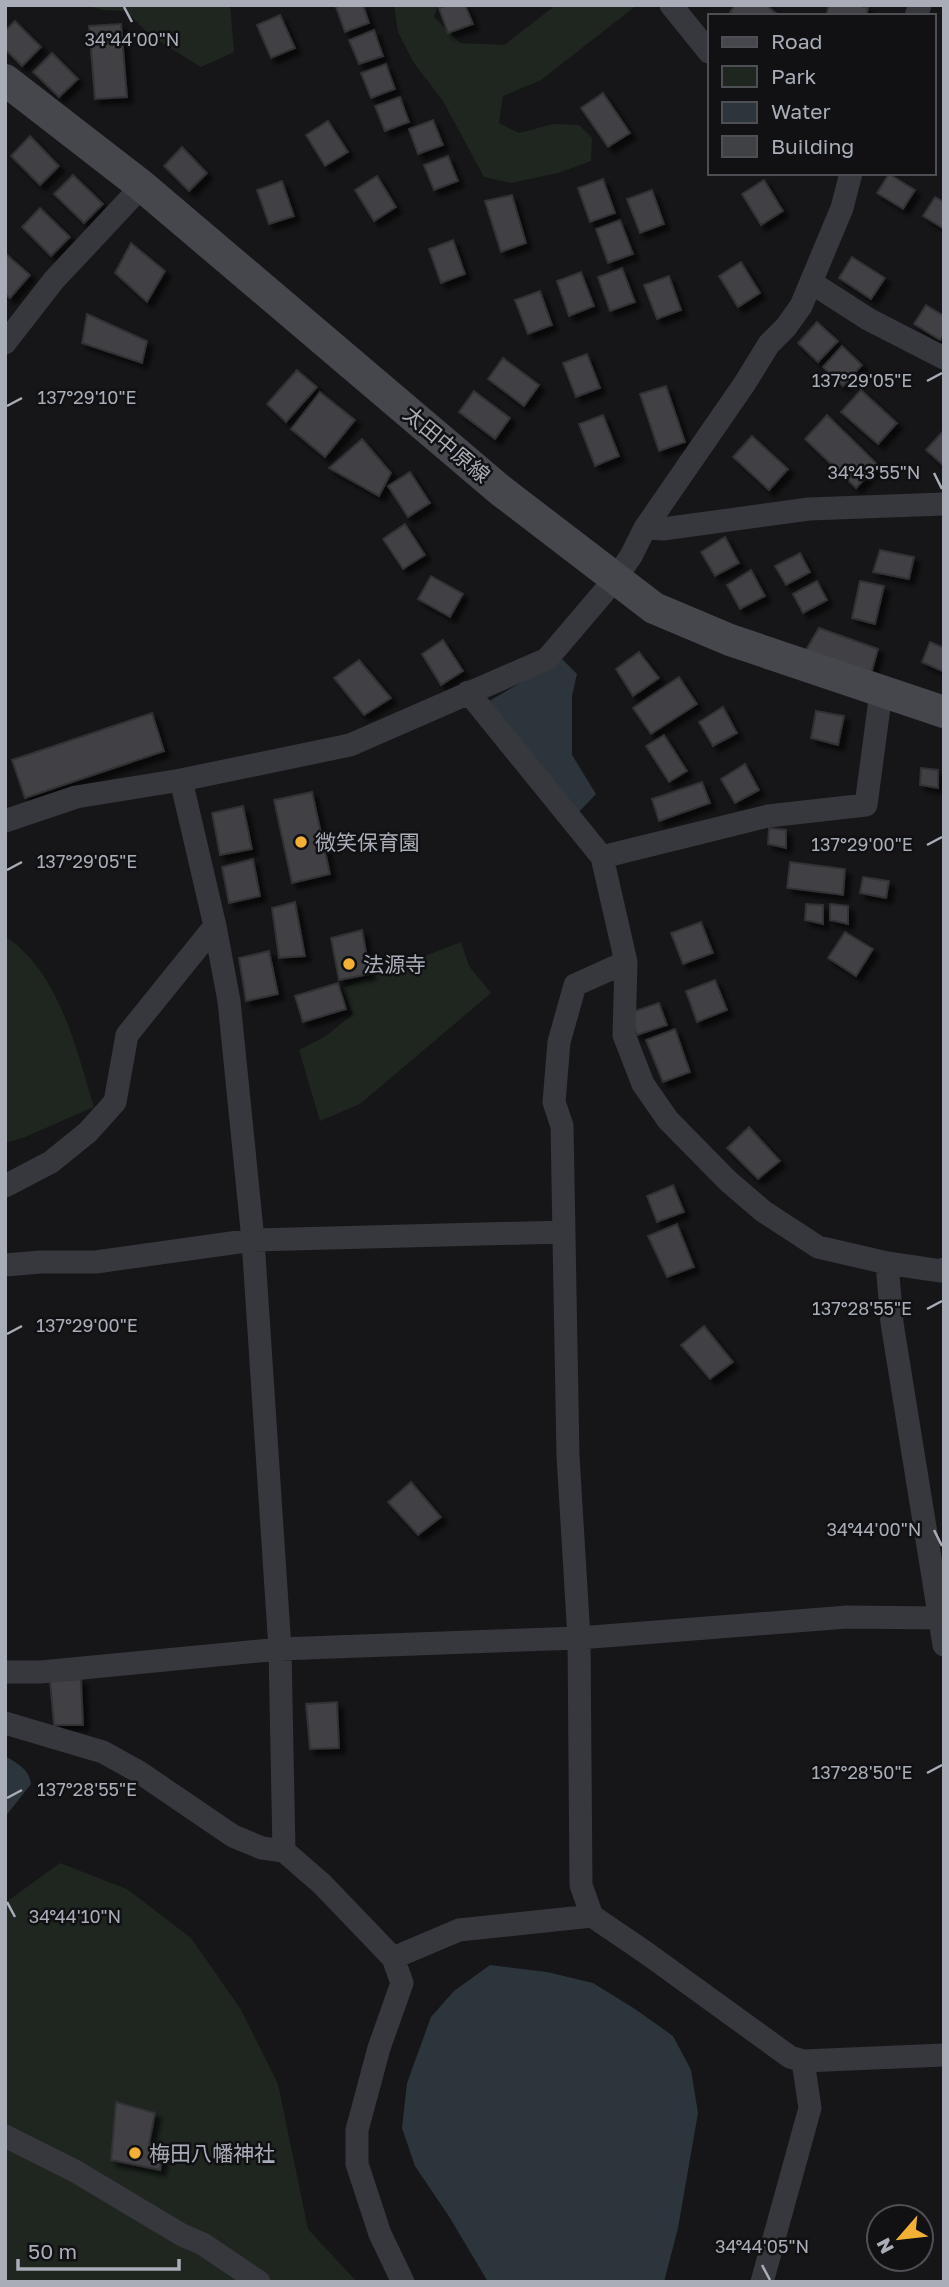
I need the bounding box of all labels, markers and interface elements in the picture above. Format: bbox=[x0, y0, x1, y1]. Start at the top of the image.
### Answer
legend bbox=[708, 14, 935, 175]
text: 34°44'00"N bbox=[85, 28, 179, 50]
text: Road bbox=[771, 28, 822, 54]
text: Park bbox=[771, 63, 817, 89]
text: Water bbox=[771, 98, 831, 124]
text: Building bbox=[771, 133, 854, 159]
text: 137°29'05"E bbox=[812, 369, 912, 391]
text: 137°29'10"E bbox=[38, 386, 137, 408]
street label: 太田中原線 bbox=[398, 400, 496, 488]
text: 34°43'55"N bbox=[827, 461, 921, 483]
place label: 微笑保育園 bbox=[315, 829, 420, 855]
text: 137°29'00"E bbox=[811, 833, 913, 855]
marker: 微笑保育園 bbox=[293, 834, 309, 850]
text: 137°29'05"E bbox=[37, 850, 137, 872]
place label: 法源寺 bbox=[363, 951, 426, 977]
marker: 法源寺 bbox=[341, 956, 357, 972]
text: 137°28'55"E bbox=[812, 1297, 912, 1319]
text: 137°29'00"E bbox=[36, 1314, 138, 1336]
text: 34°44'00"N bbox=[827, 1518, 921, 1540]
text: 137°28'50"E bbox=[812, 1761, 912, 1783]
text: 137°28'55"E bbox=[37, 1778, 137, 1800]
text: 34°44'10"N bbox=[29, 1905, 121, 1927]
place label: 梅田八幡神社 bbox=[149, 2140, 275, 2166]
marker: 梅田八幡神社 bbox=[127, 2145, 143, 2161]
north arrow bbox=[865, 2203, 935, 2273]
scale bar bbox=[18, 2228, 178, 2272]
text: N bbox=[871, 2234, 898, 2258]
text: 34°44'05"N bbox=[715, 2235, 809, 2257]
text: 50 m bbox=[28, 2238, 77, 2264]

